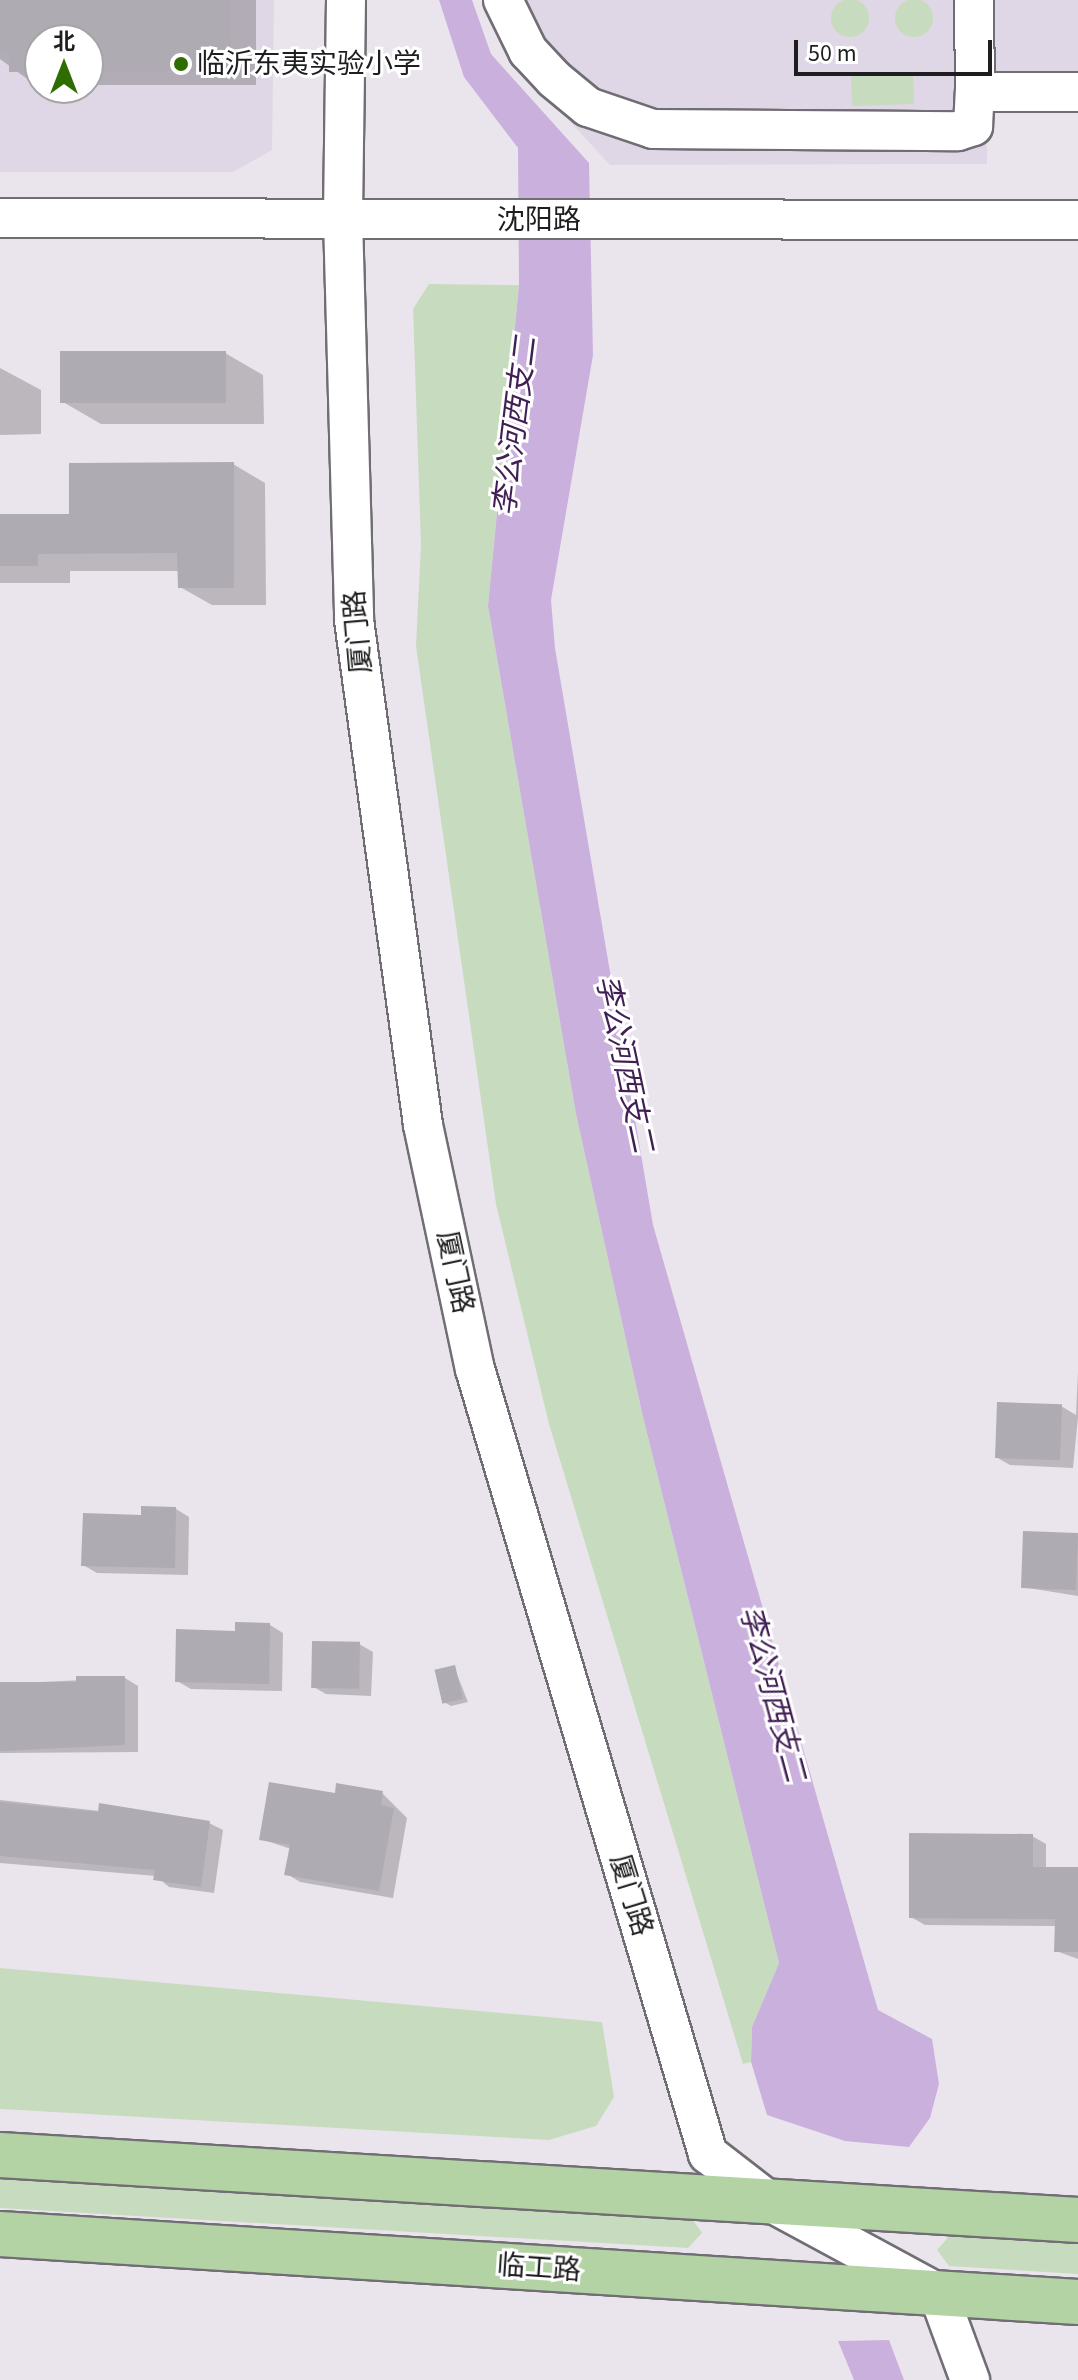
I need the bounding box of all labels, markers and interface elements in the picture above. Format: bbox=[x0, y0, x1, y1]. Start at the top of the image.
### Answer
north arrow bbox=[24, 24, 104, 104]
scale bar bbox=[798, 24, 996, 74]
text: 北 bbox=[53, 26, 75, 58]
text: 50 m bbox=[808, 36, 857, 71]
place label: 临沂东夷实验小学 bbox=[197, 47, 421, 81]
marker: 临沂东夷实验小学 bbox=[172, 55, 190, 73]
street label: 沈阳路 bbox=[497, 203, 581, 237]
water label: 李公河西支二 bbox=[487, 334, 545, 518]
street label: 厦门路 bbox=[338, 589, 378, 675]
water label: 李公河西支二 bbox=[588, 972, 660, 1156]
street label: 厦门路 bbox=[430, 1227, 480, 1317]
water label: 李公河西支二 bbox=[731, 1602, 813, 1786]
street label: 厦门路 bbox=[603, 1850, 659, 1940]
street label: 临工路 bbox=[496, 2248, 582, 2288]

